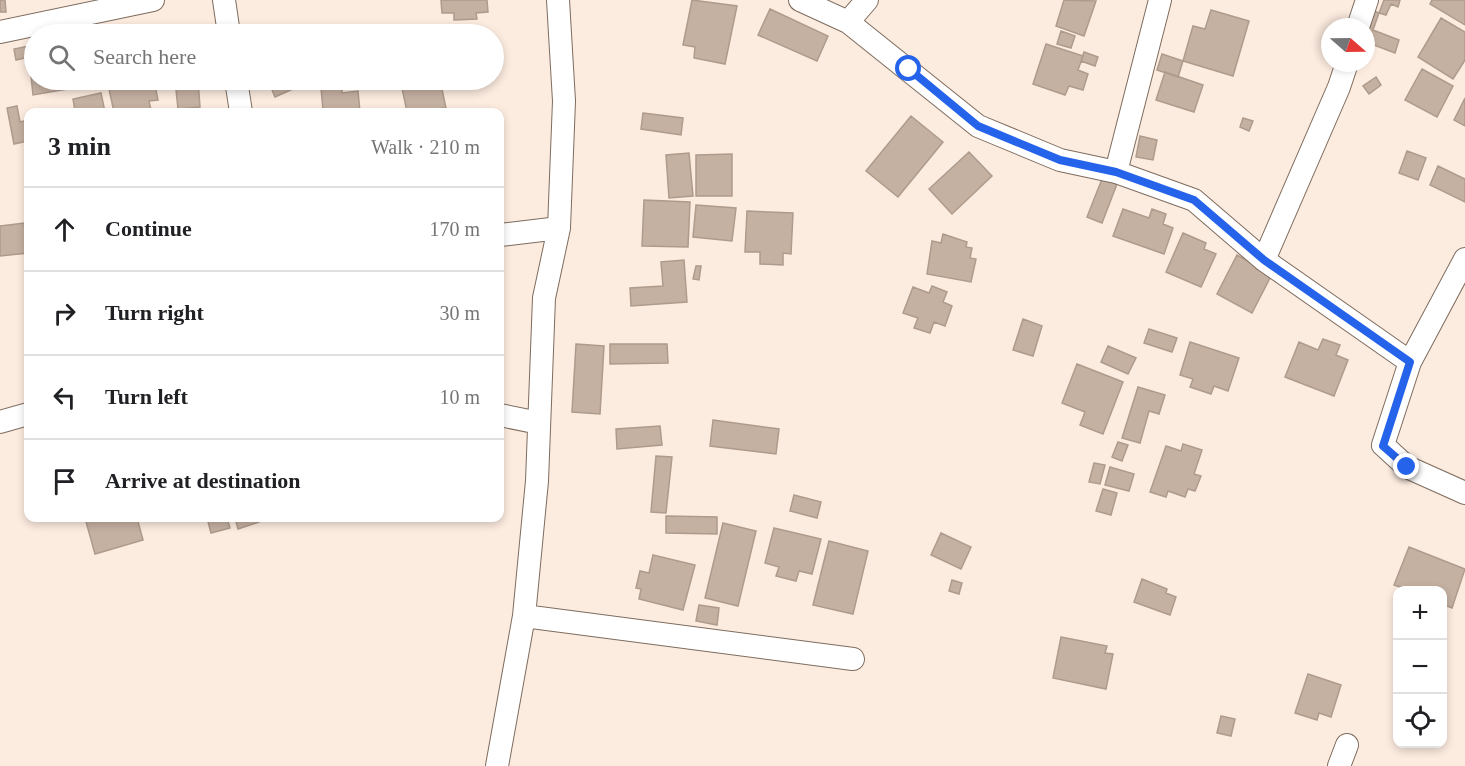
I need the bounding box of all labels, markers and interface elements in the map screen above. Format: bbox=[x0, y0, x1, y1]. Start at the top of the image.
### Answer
north arrow bbox=[1321, 18, 1375, 72]
search box bbox=[24, 24, 504, 90]
icon: search bbox=[45, 41, 78, 74]
text: Search here bbox=[93, 44, 196, 69]
route start bbox=[895, 55, 921, 81]
text: 3 min bbox=[48, 132, 111, 161]
text: Walk · 210 m bbox=[371, 136, 480, 158]
icon: ahead bbox=[48, 213, 81, 246]
text: Continue bbox=[105, 216, 192, 241]
text: 170 m bbox=[429, 218, 480, 240]
icon: right bbox=[48, 297, 81, 330]
text: Turn right bbox=[105, 300, 204, 325]
text: 30 m bbox=[439, 302, 480, 324]
icon: left bbox=[48, 381, 81, 414]
text: Turn left bbox=[105, 384, 188, 409]
text: 10 m bbox=[439, 386, 480, 408]
route end bbox=[1393, 453, 1419, 479]
icon: arrive bbox=[48, 465, 81, 498]
text: Arrive at destination bbox=[105, 468, 301, 493]
map controls bbox=[1393, 586, 1447, 748]
button: + bbox=[1393, 586, 1447, 640]
button: − bbox=[1393, 640, 1447, 694]
button: locate bbox=[1393, 694, 1447, 748]

